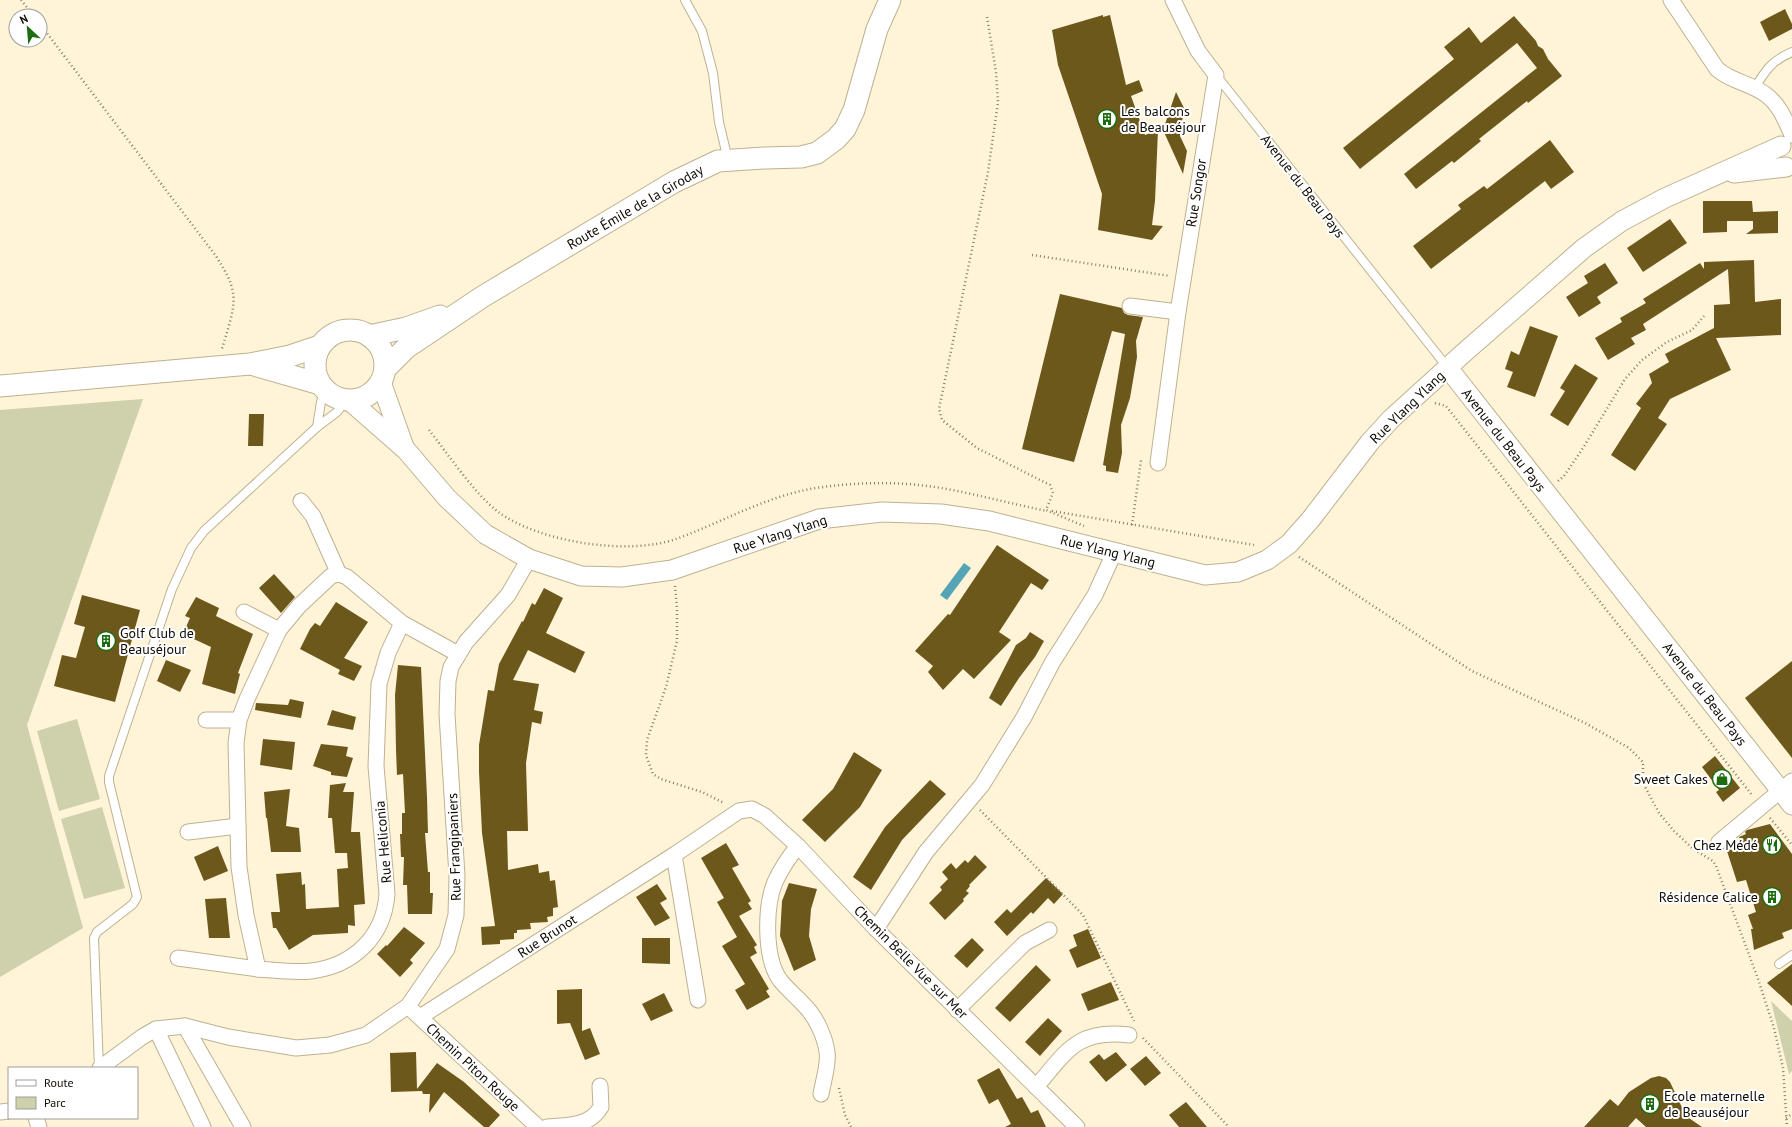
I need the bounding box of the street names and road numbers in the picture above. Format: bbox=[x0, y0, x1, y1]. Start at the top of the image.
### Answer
street label: Avenue du Beau Pays bbox=[1257, 131, 1349, 241]
street label: Rue Songor bbox=[1182, 157, 1210, 228]
street label: Route Émile de la Giroday bbox=[564, 160, 707, 253]
street label: Rue Ylang Ylang bbox=[1366, 367, 1448, 447]
street label: Avenue du Beau Pays bbox=[1458, 385, 1550, 495]
street label: Rue Ylang Ylang bbox=[731, 510, 829, 558]
street label: Rue Ylang Ylang bbox=[1059, 530, 1157, 572]
street label: Avenue du Beau Pays bbox=[1659, 639, 1751, 749]
street label: Rue Frangipaniers bbox=[443, 793, 465, 901]
street label: Rue Heliconia bbox=[370, 800, 396, 884]
street label: Chemin Belle Vue sur Mer bbox=[850, 901, 972, 1023]
street label: Rue Brunot bbox=[514, 910, 580, 962]
street label: Chemin Piton Rouge bbox=[422, 1019, 524, 1115]

